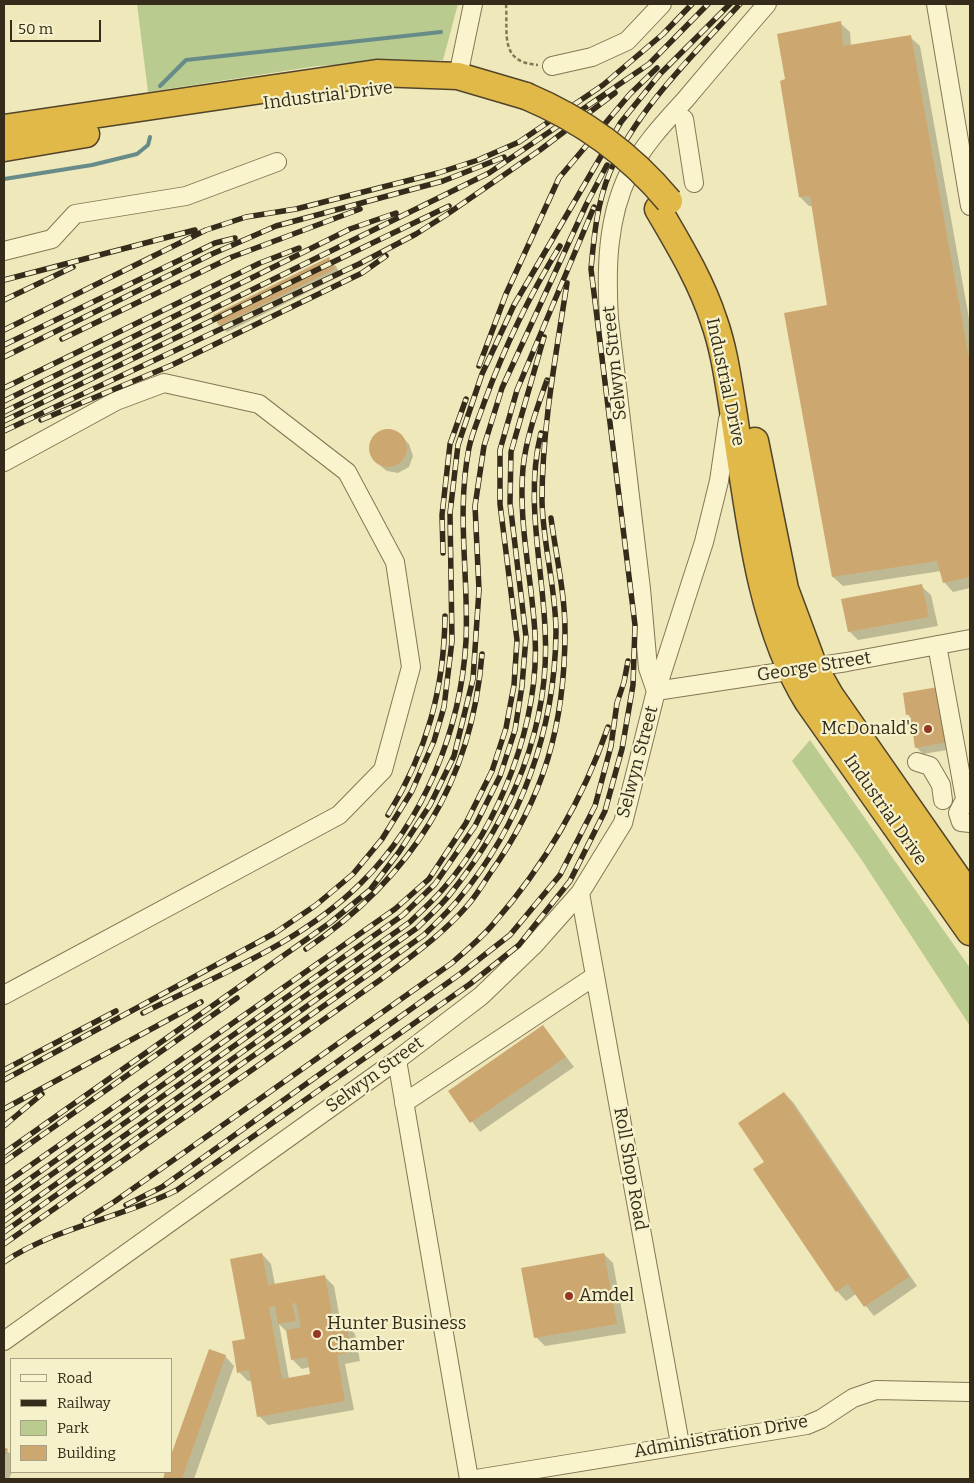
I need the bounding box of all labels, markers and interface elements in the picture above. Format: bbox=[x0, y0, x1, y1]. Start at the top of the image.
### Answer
scale bar bbox=[12, 10, 104, 42]
text: 50 m bbox=[18, 20, 53, 38]
street label: Industrial Drive bbox=[262, 77, 394, 115]
street label: Selwyn Street bbox=[598, 305, 632, 421]
street label: Industrial Drive bbox=[701, 316, 749, 448]
street label: George Street bbox=[755, 647, 873, 687]
street label: Selwyn Street bbox=[613, 704, 663, 820]
place label: McDonald's bbox=[821, 718, 918, 740]
marker: McDonald's bbox=[922, 723, 934, 735]
street label: Industrial Drive bbox=[839, 750, 931, 870]
street label: Selwyn Street bbox=[322, 1032, 428, 1118]
street label: Roll Shop Road bbox=[609, 1106, 651, 1232]
place label: Amdel bbox=[579, 1285, 634, 1307]
marker: Amdel bbox=[563, 1290, 575, 1302]
place label: Hunter Business Chamber bbox=[327, 1313, 466, 1356]
marker: Hunter Business Chamber bbox=[311, 1328, 323, 1340]
legend bbox=[10, 1358, 172, 1473]
text: Road bbox=[57, 1369, 92, 1387]
text: Railway bbox=[57, 1394, 111, 1412]
street label: Administration Drive bbox=[632, 1411, 810, 1463]
text: Park bbox=[57, 1419, 89, 1437]
text: Building bbox=[57, 1444, 116, 1462]

